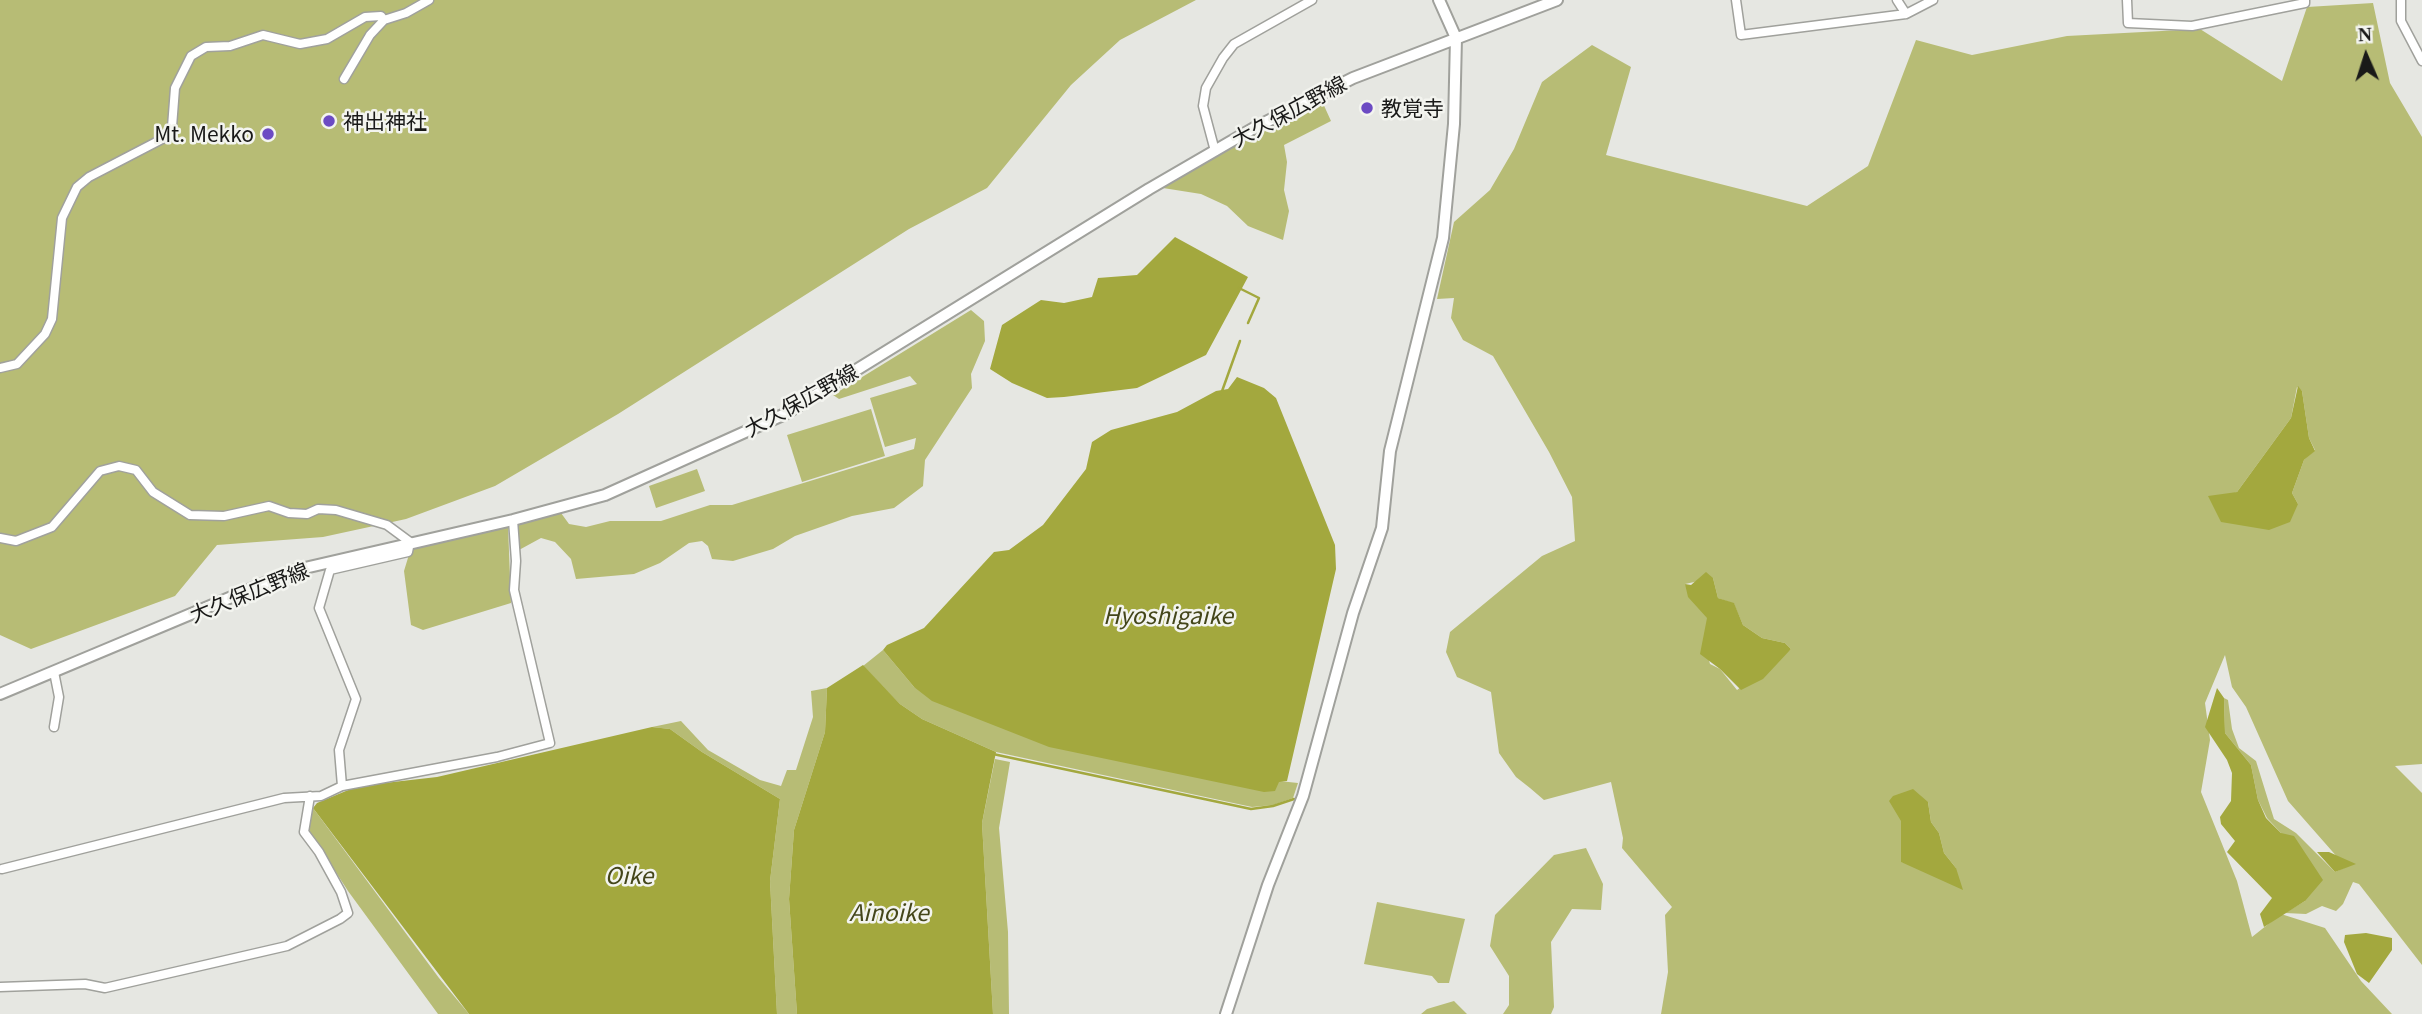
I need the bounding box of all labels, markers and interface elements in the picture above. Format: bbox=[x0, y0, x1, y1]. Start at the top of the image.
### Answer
north arrow bbox=[2331, 21, 2401, 91]
text: N bbox=[2357, 24, 2372, 45]
street label: 大久保広野線 bbox=[1227, 70, 1351, 152]
place label: 教覚寺 bbox=[1381, 95, 1444, 121]
marker: 教覚寺 bbox=[1359, 100, 1375, 116]
place label: 神出神社 bbox=[343, 108, 427, 134]
marker: 神出神社 bbox=[321, 113, 337, 129]
place label: Mt. Mekko bbox=[154, 121, 254, 147]
marker: Mt. Mekko bbox=[260, 126, 276, 142]
street label: 大久保広野線 bbox=[740, 358, 862, 442]
street label: 大久保広野線 bbox=[186, 557, 312, 627]
water label: Hyoshigaike bbox=[1103, 601, 1233, 629]
water label: Oike bbox=[605, 861, 653, 889]
water label: Ainoike bbox=[849, 898, 929, 926]

